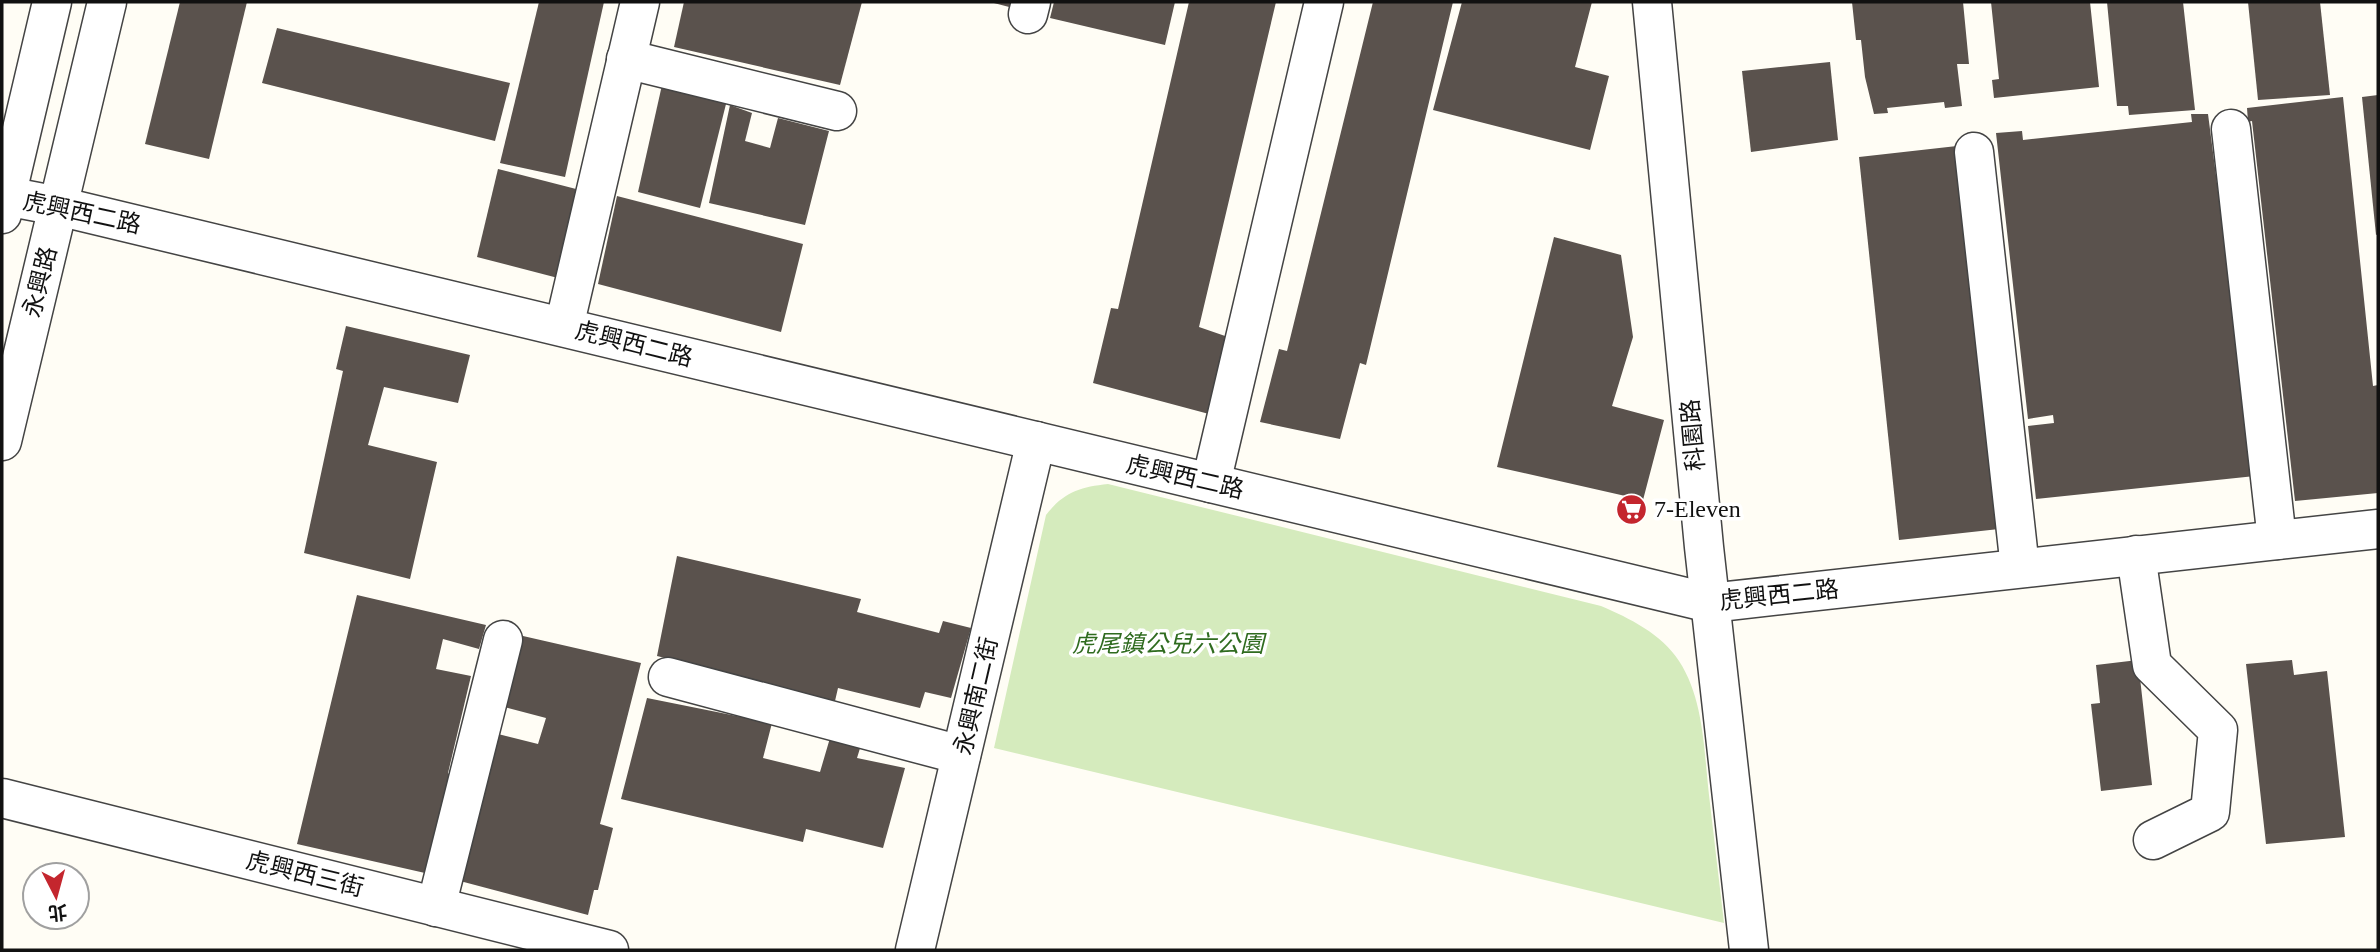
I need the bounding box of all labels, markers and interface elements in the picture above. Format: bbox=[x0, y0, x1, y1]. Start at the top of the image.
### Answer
street label: 虎興西二路 bbox=[21, 188, 143, 238]
street label: 永興路 bbox=[19, 244, 61, 320]
street label: 虎興西二路 bbox=[573, 317, 695, 371]
street label: 科園路 bbox=[1677, 398, 1709, 472]
street label: 虎興西二路 bbox=[1124, 451, 1246, 503]
supermarket icon: 7-Eleven bbox=[1614, 492, 1648, 526]
place label: 7-Eleven bbox=[1654, 496, 1741, 522]
street label: 虎興西二路 bbox=[1718, 576, 1840, 614]
park label: 虎尾鎮公兒六公園 bbox=[1072, 631, 1267, 657]
street label: 永興南二街 bbox=[950, 635, 1002, 757]
street label: 虎興西三街 bbox=[244, 847, 366, 901]
north arrow bbox=[21, 861, 91, 931]
text: 北 bbox=[47, 901, 68, 924]

